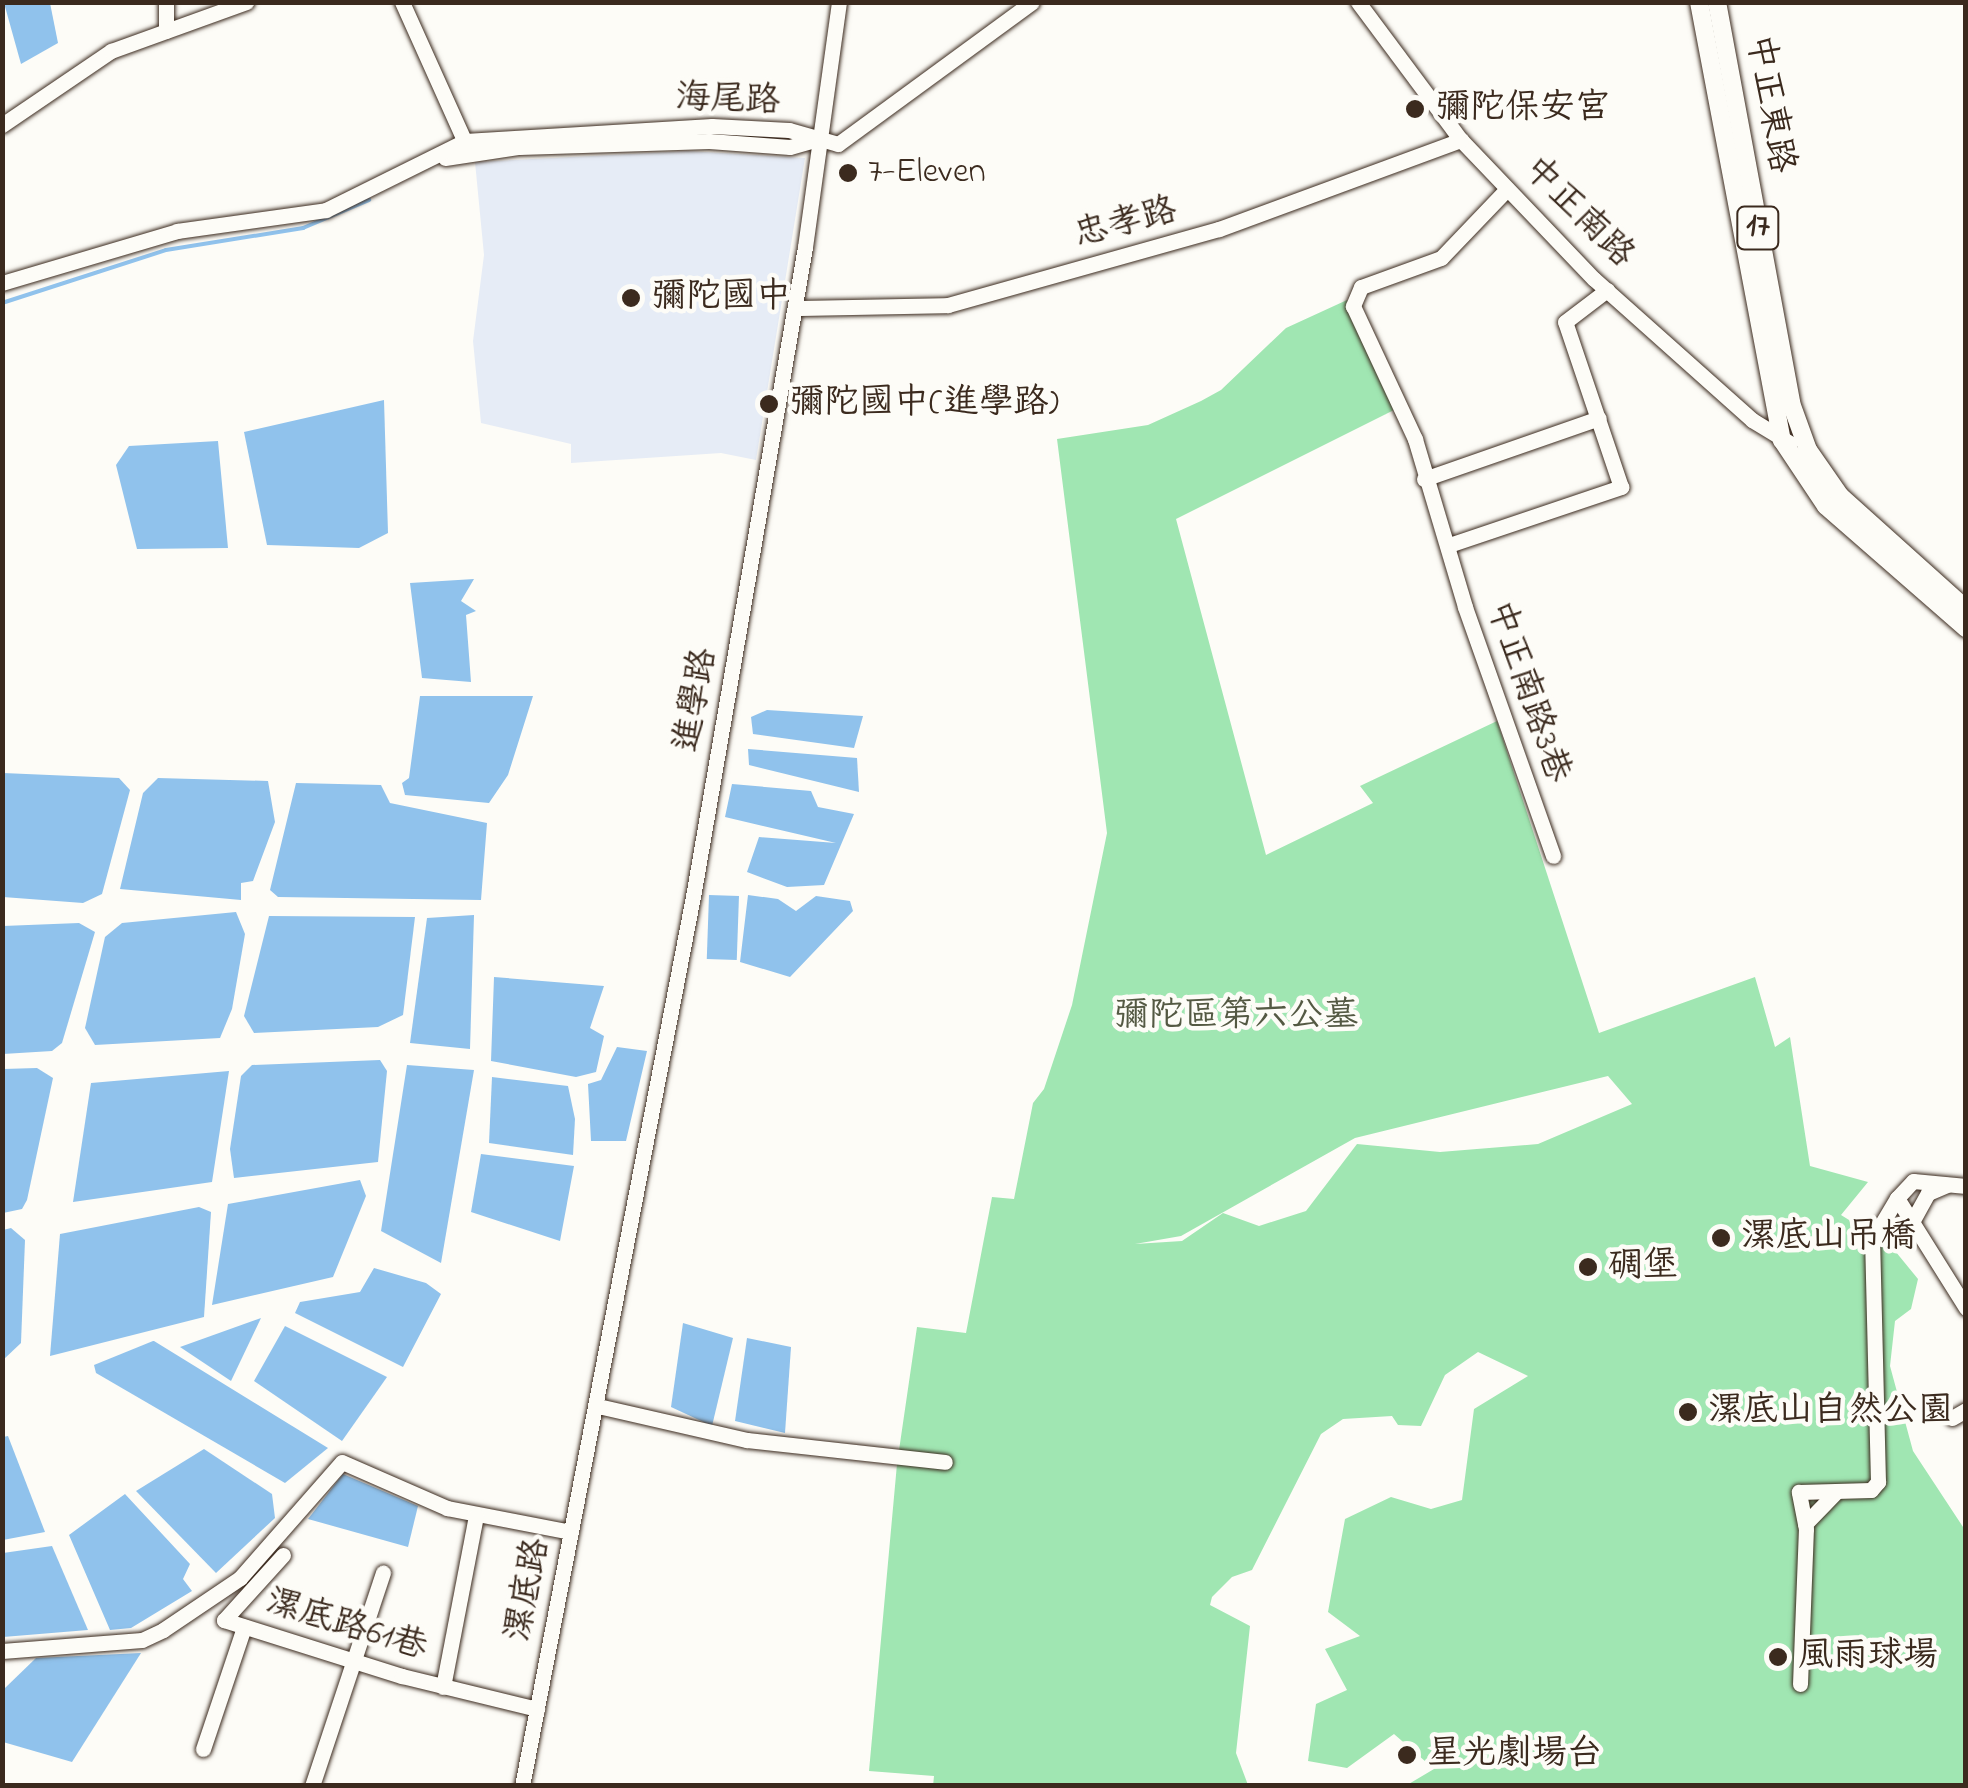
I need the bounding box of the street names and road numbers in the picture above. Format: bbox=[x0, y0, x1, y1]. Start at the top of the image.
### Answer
street label: 中正東路 bbox=[1736, 31, 1802, 177]
street label: 海尾路 bbox=[675, 78, 781, 124]
street label: 中正南路 bbox=[1514, 149, 1642, 277]
street label: 忠孝路 bbox=[1070, 190, 1182, 258]
road number: 17 bbox=[1736, 201, 1780, 255]
street label: 中正南路3巷 bbox=[1476, 596, 1578, 788]
street label: 進學路 bbox=[667, 645, 727, 755]
street label: 漯底路 bbox=[498, 1534, 560, 1646]
street label: 漯底路61巷 bbox=[260, 1582, 432, 1670]

